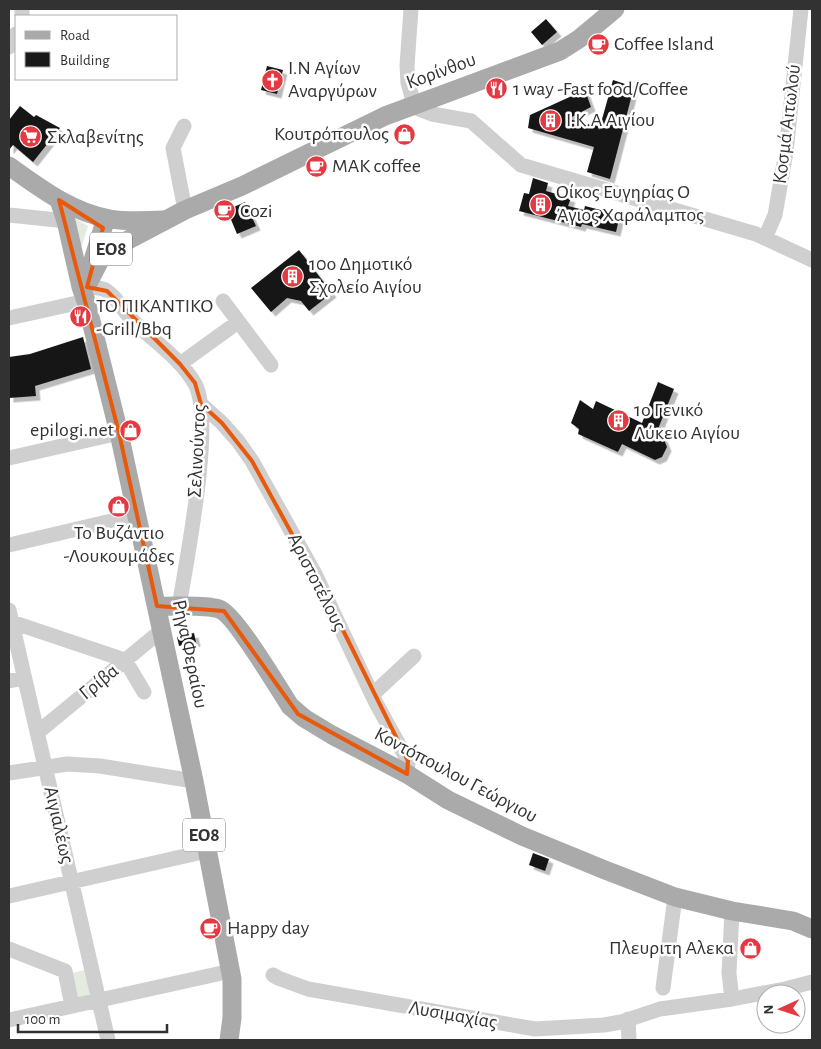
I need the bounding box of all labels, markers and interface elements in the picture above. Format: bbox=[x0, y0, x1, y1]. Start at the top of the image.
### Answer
legend bbox=[15, 15, 178, 80]
text: Road bbox=[60, 28, 90, 43]
cafe icon: Coffee Island bbox=[586, 32, 610, 56]
place label: Coffee Island bbox=[614, 34, 714, 54]
street label: Κορίνθου bbox=[403, 49, 479, 93]
text: Building bbox=[60, 53, 110, 68]
place label: Ι.Ν Αγίων Αναργύρων bbox=[288, 58, 377, 101]
street label: Κοσμά Αιτωλού bbox=[770, 63, 804, 185]
church icon: Ι.Ν Αγίων Αναργύρων bbox=[260, 68, 284, 92]
restaurant icon: 1 way -Fast food/Coffee bbox=[485, 77, 509, 101]
place label: 1 way -Fast food/Coffee bbox=[513, 79, 688, 99]
building icon: Ι.Κ.Α Αιγίου bbox=[538, 108, 562, 132]
place label: Ι.Κ.Α Αιγίου bbox=[566, 110, 655, 130]
shop icon: Κουτρόπουλος bbox=[393, 122, 417, 146]
place label: Κουτρόπουλος bbox=[274, 124, 389, 144]
supermarket icon: Σκλαβενίτης bbox=[19, 125, 43, 149]
place label: Σκλαβενίτης bbox=[47, 127, 144, 147]
cafe icon: ΜΑΚ coffee bbox=[304, 154, 328, 178]
place label: ΜΑΚ coffee bbox=[332, 156, 421, 176]
place label: Οίκος Ευγηρίας Ο Άγιος Χαράλαμπος bbox=[556, 182, 704, 225]
building icon: Οίκος Ευγηρίας Ο Άγιος Χαράλαμπος bbox=[528, 192, 552, 216]
cafe icon: Cozi bbox=[212, 199, 236, 223]
place label: Cozi bbox=[240, 201, 273, 221]
road number: ΕΟ8 bbox=[90, 232, 132, 266]
place label: 10o Δημοτικό Σχολείο Αιγίου bbox=[309, 254, 422, 297]
building icon: 10o Δημοτικό Σχολείο Αιγίου bbox=[281, 264, 305, 288]
place label: ΤΟ ΠΙΚΑΝΤΙΚΟ -Grill/Bbq bbox=[96, 296, 213, 339]
restaurant icon: ΤΟ ΠΙΚΑΝΤΙΚΟ -Grill/Bbq bbox=[68, 305, 92, 329]
place label: 1o Γενικό Λύκειο Αιγίου bbox=[634, 400, 740, 443]
street label: Σελινούντος bbox=[185, 404, 209, 498]
building icon: 1o Γενικό Λύκειο Αιγίου bbox=[606, 409, 630, 433]
shop icon: epilogi.net bbox=[118, 418, 142, 442]
place label: epilogi.net bbox=[30, 420, 115, 440]
shop icon: Το Βυζάντιο -Λουκουμάδες bbox=[107, 495, 131, 519]
place label: Το Βυζάντιο -Λουκουμάδες bbox=[64, 523, 175, 566]
street label: Αριστοτέλους bbox=[284, 530, 350, 634]
street label: Ρήγα Φεραίου bbox=[169, 598, 211, 710]
street label: Γρίβα bbox=[75, 660, 123, 704]
street label: Κοντόπουλου Γεώργιου bbox=[371, 724, 541, 826]
street label: Αιγιαλέως bbox=[40, 784, 78, 866]
road number: ΕΟ8 bbox=[183, 818, 225, 852]
cafe icon: Happy day bbox=[199, 916, 223, 940]
place label: Happy day bbox=[227, 918, 310, 938]
shop icon: Πλευριτη Αλεκα bbox=[738, 936, 762, 960]
place label: Πλευριτη Αλεκα bbox=[609, 938, 734, 958]
north arrow bbox=[756, 984, 806, 1034]
street label: Λυσιμαχίας bbox=[407, 997, 499, 1033]
scale bar bbox=[18, 1002, 166, 1034]
text: N bbox=[762, 1004, 776, 1015]
text: 100 m bbox=[25, 1012, 60, 1027]

